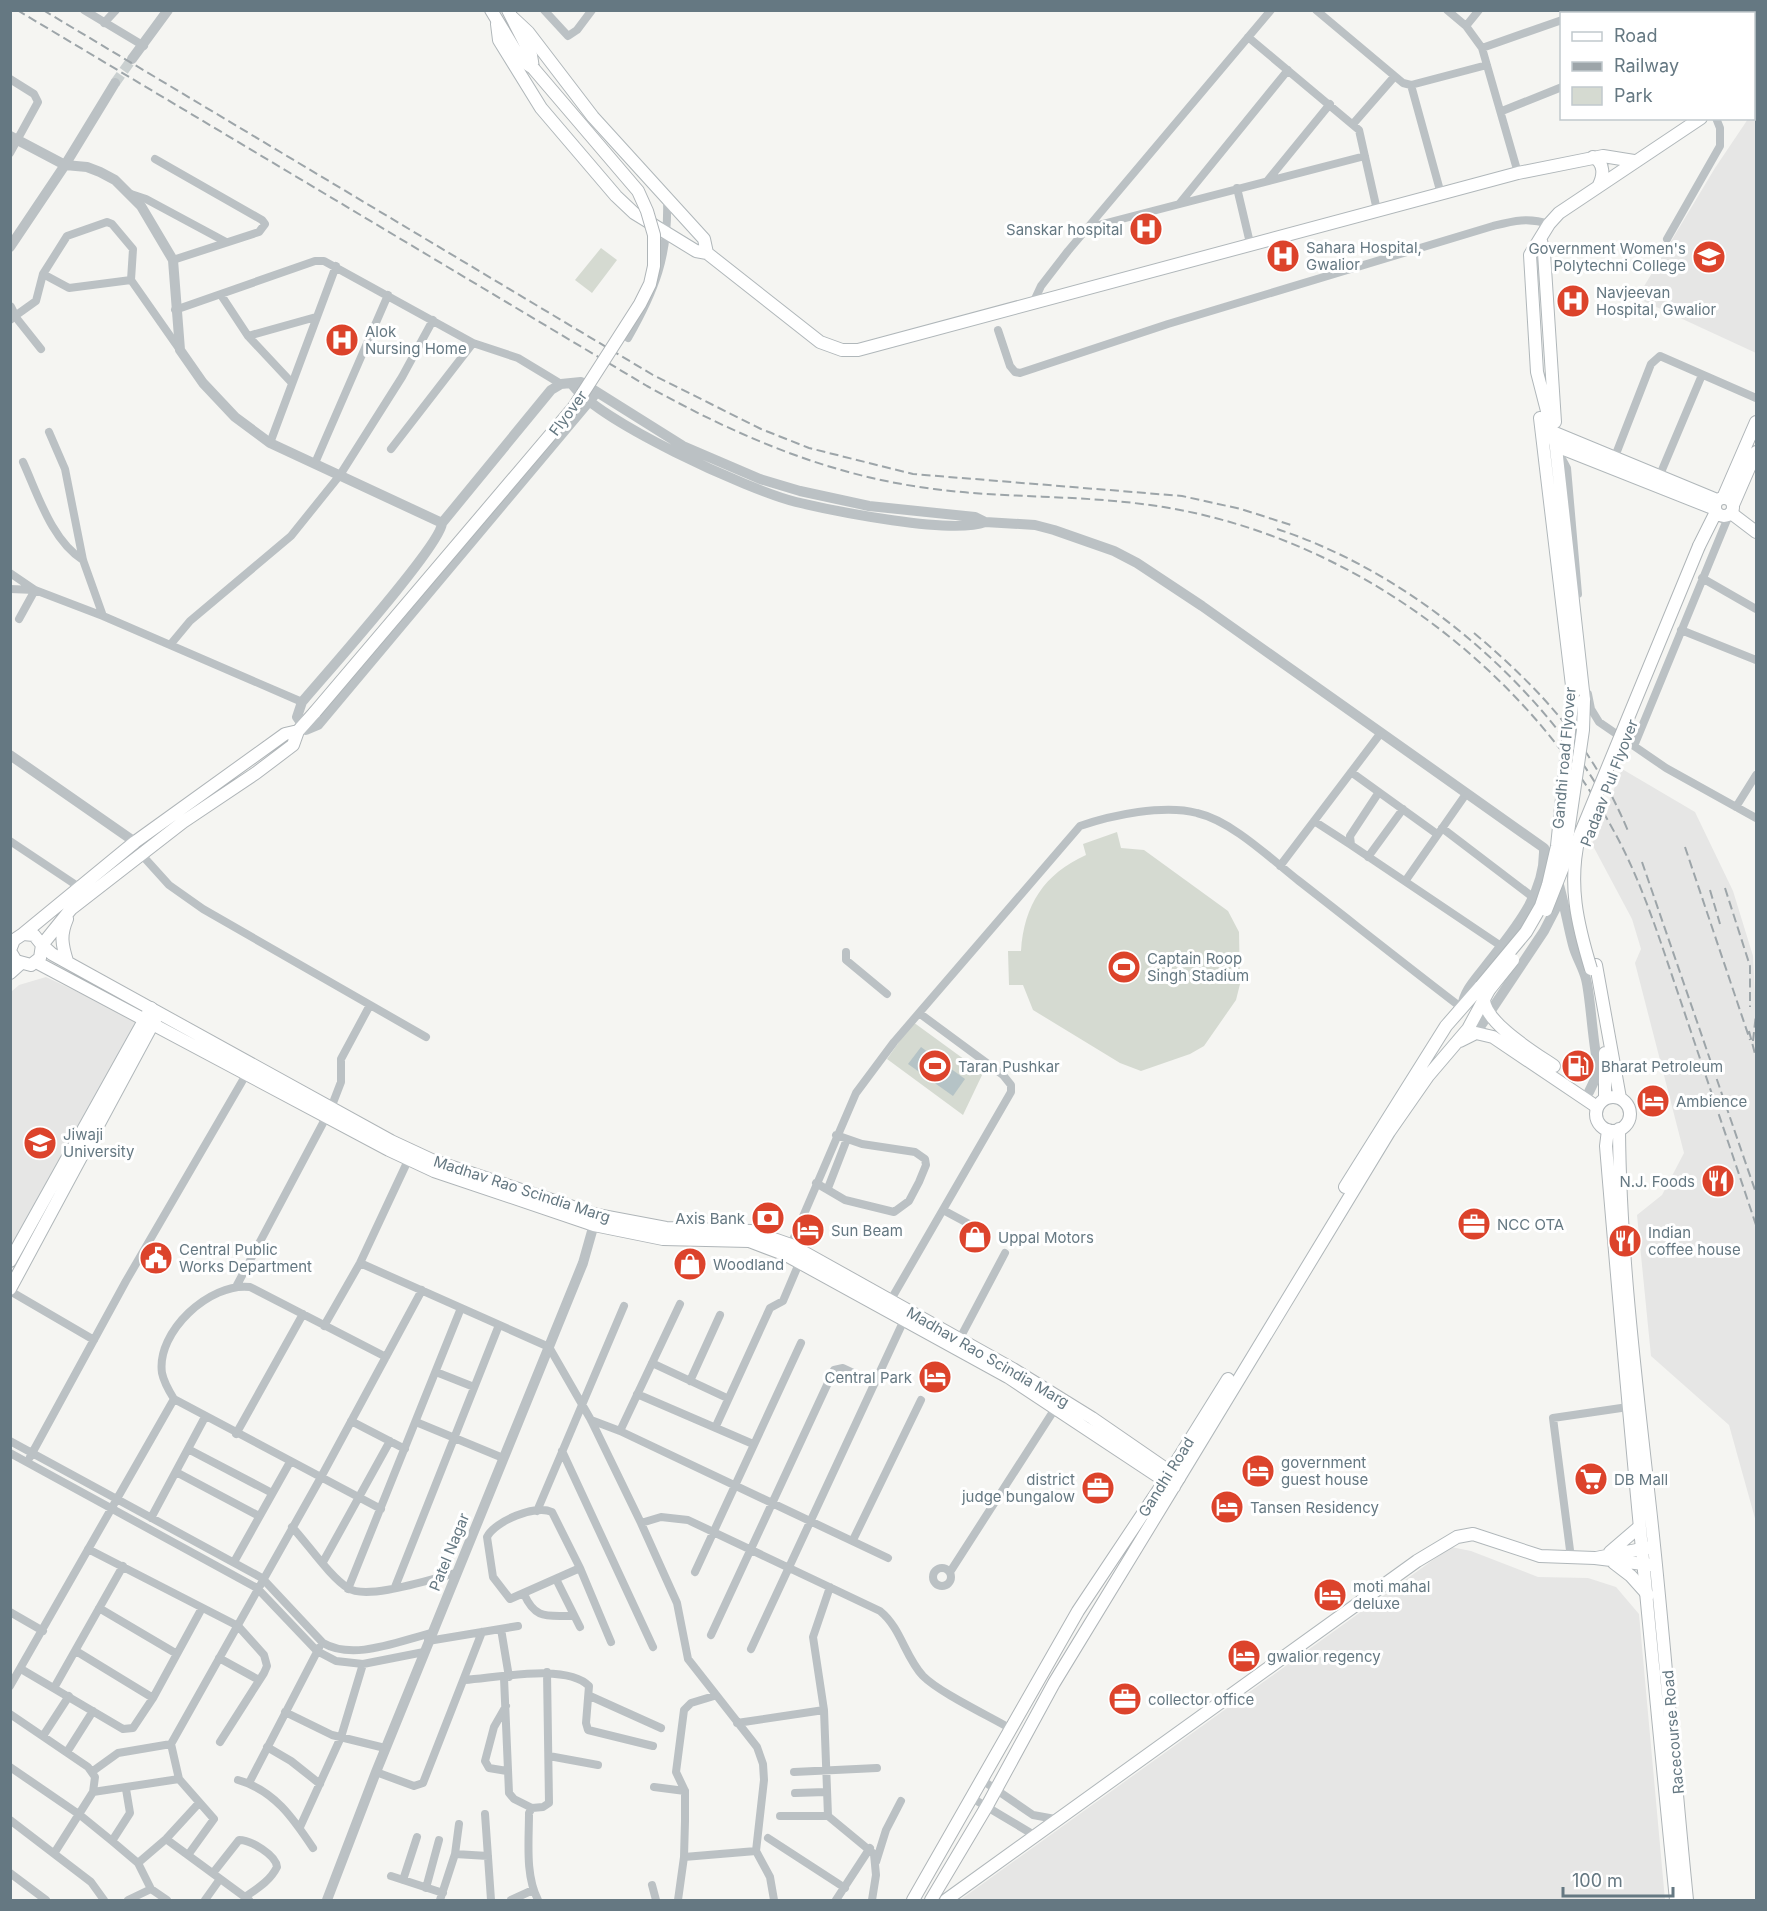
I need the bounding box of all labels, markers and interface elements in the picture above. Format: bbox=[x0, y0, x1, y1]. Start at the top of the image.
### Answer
legend bbox=[1560, 12, 1755, 120]
text: Road bbox=[1614, 25, 1657, 46]
text: Railway bbox=[1614, 55, 1679, 76]
text: Park bbox=[1614, 85, 1653, 106]
hospital icon: Sanskar hospital bbox=[1128, 211, 1164, 247]
place label: Sanskar hospital bbox=[1006, 220, 1123, 239]
hospital icon: Sahara Hospital, Gwalior bbox=[1265, 238, 1301, 274]
place label: Sahara Hospital, Gwalior bbox=[1306, 238, 1422, 274]
place label: Government Women's Polytechni College bbox=[1528, 239, 1686, 275]
school or university icon: Government Women's Polytechni College bbox=[1691, 239, 1727, 275]
hospital icon: Navjeevan Hospital, Gwalior bbox=[1555, 283, 1591, 319]
place label: Navjeevan Hospital, Gwalior bbox=[1596, 283, 1717, 319]
hospital icon: Alok Nursing Home bbox=[324, 322, 360, 358]
place label: Alok Nursing Home bbox=[365, 322, 467, 358]
street label: Flyover bbox=[545, 386, 591, 439]
street label: Gandhi road Flyover bbox=[1548, 686, 1580, 830]
street label: Padaav Pul Flyover bbox=[1576, 716, 1642, 849]
sports icon: Captain Roop Singh Stadium bbox=[1106, 949, 1142, 985]
place label: Captain Roop Singh Stadium bbox=[1147, 949, 1249, 985]
sports icon: Taran Pushkar bbox=[917, 1048, 953, 1084]
fuel station icon: Bharat Petroleum bbox=[1560, 1048, 1596, 1084]
place label: Taran Pushkar bbox=[958, 1057, 1060, 1076]
place label: Bharat Petroleum bbox=[1601, 1057, 1723, 1076]
hotel icon: Ambience bbox=[1635, 1083, 1671, 1119]
place label: Ambience bbox=[1676, 1092, 1747, 1111]
school or university icon: Jiwaji University bbox=[22, 1125, 58, 1161]
place label: Jiwaji University bbox=[63, 1125, 135, 1161]
street label: Madhav Rao Scindia Marg bbox=[431, 1151, 613, 1227]
restaurant icon: N.J. Foods bbox=[1700, 1163, 1736, 1199]
place label: N.J. Foods bbox=[1619, 1172, 1695, 1191]
bank icon: Axis Bank bbox=[750, 1200, 786, 1236]
office icon: NCC OTA bbox=[1456, 1206, 1492, 1242]
place label: Axis Bank bbox=[675, 1209, 746, 1228]
hotel icon: Sun Beam bbox=[790, 1212, 826, 1248]
place label: NCC OTA bbox=[1497, 1215, 1564, 1234]
shop icon: Uppal Motors bbox=[957, 1219, 993, 1255]
place label: Sun Beam bbox=[831, 1221, 903, 1240]
restaurant icon: Indian coffee house bbox=[1607, 1223, 1643, 1259]
place label: Indian coffee house bbox=[1648, 1223, 1741, 1259]
place label: Uppal Motors bbox=[998, 1228, 1094, 1247]
public building icon: Central Public Works Department bbox=[138, 1240, 174, 1276]
place label: Central Public Works Department bbox=[179, 1240, 312, 1276]
shop icon: Woodland bbox=[672, 1246, 708, 1282]
place label: Woodland bbox=[713, 1255, 784, 1274]
street label: Madhav Rao Scindia Marg bbox=[903, 1303, 1073, 1411]
hotel icon: Central Park bbox=[917, 1359, 953, 1395]
place label: Central Park bbox=[824, 1368, 913, 1387]
street label: Gandhi Road bbox=[1134, 1434, 1198, 1520]
hotel icon: government guest house bbox=[1240, 1453, 1276, 1489]
place label: government guest house bbox=[1281, 1453, 1368, 1489]
supermarket icon: DB Mall bbox=[1573, 1461, 1609, 1497]
place label: district judge bungalow bbox=[961, 1470, 1075, 1506]
office icon: district judge bungalow bbox=[1080, 1470, 1116, 1506]
place label: DB Mall bbox=[1614, 1470, 1668, 1489]
hotel icon: Tansen Residency bbox=[1209, 1489, 1245, 1525]
place label: Tansen Residency bbox=[1250, 1498, 1379, 1517]
street label: Patel Nagar bbox=[425, 1510, 473, 1594]
hotel icon: moti mahal deluxe bbox=[1312, 1577, 1348, 1613]
place label: moti mahal deluxe bbox=[1353, 1577, 1430, 1613]
hotel icon: gwalior regency bbox=[1226, 1638, 1262, 1674]
place label: gwalior regency bbox=[1267, 1647, 1381, 1666]
street label: Racecourse Road bbox=[1658, 1669, 1688, 1795]
office icon: collector office bbox=[1107, 1681, 1143, 1717]
place label: collector office bbox=[1148, 1690, 1254, 1709]
scale bar bbox=[1563, 1860, 1672, 1898]
text: 100 m bbox=[1572, 1870, 1623, 1891]

